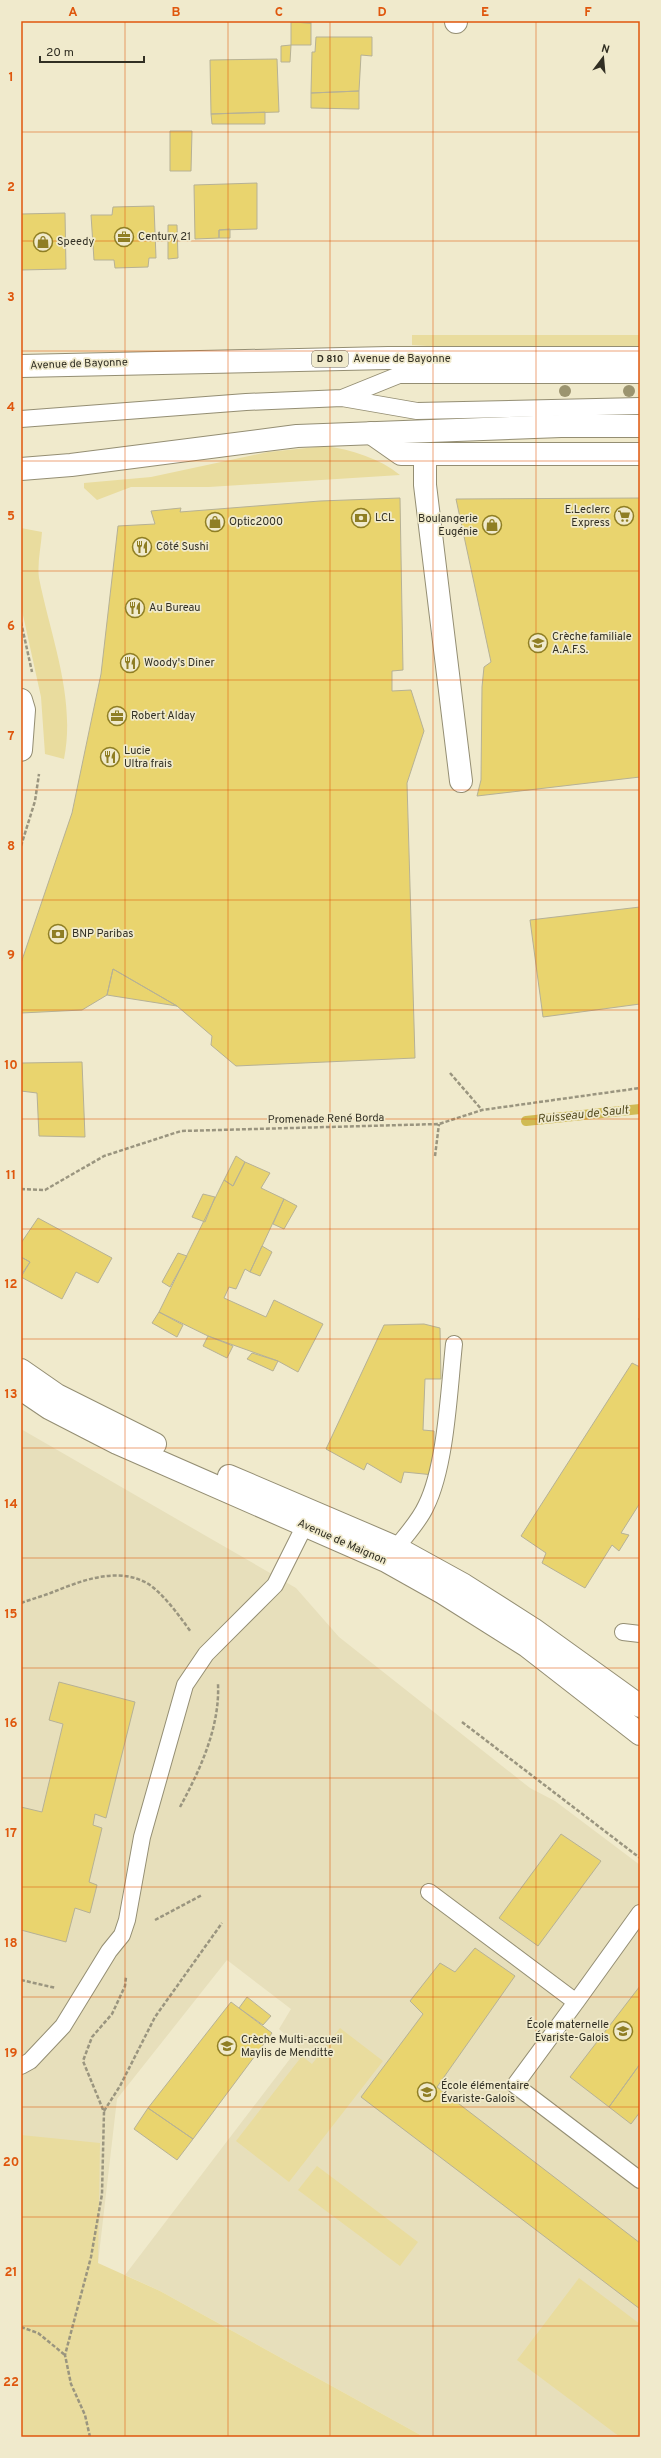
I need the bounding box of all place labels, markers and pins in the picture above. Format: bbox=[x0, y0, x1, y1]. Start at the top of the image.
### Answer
office icon: Century 21 bbox=[113, 226, 135, 248]
place label: Century 21 bbox=[138, 230, 191, 244]
shop icon: Speedy bbox=[32, 231, 54, 253]
place label: Speedy bbox=[57, 235, 94, 249]
place label: E.Leclerc Express bbox=[565, 503, 610, 530]
supermarket icon: E.Leclerc Express bbox=[613, 505, 635, 527]
bank icon: LCL bbox=[350, 507, 372, 529]
shop icon: Optic2000 bbox=[204, 511, 226, 533]
place label: LCL bbox=[375, 511, 394, 525]
place label: Boulangerie Eugénie bbox=[418, 512, 478, 539]
shop icon: Boulangerie Eugénie bbox=[481, 514, 503, 536]
place label: Optic2000 bbox=[229, 515, 283, 529]
restaurant icon: Côté Sushi bbox=[131, 536, 153, 558]
place label: Côté Sushi bbox=[156, 540, 209, 554]
restaurant icon: Au Bureau bbox=[124, 597, 146, 619]
place label: Au Bureau bbox=[149, 601, 201, 615]
place label: Crèche familiale A.A.F.S. bbox=[552, 630, 632, 657]
school or university icon: Crèche familiale A.A.F.S. bbox=[527, 632, 549, 654]
restaurant icon: Woody's Diner bbox=[119, 652, 141, 674]
place label: Woody's Diner bbox=[144, 656, 215, 670]
office icon: Robert Alday bbox=[106, 705, 128, 727]
place label: Robert Alday bbox=[131, 709, 196, 723]
place label: Lucie Ultra frais bbox=[124, 744, 172, 771]
restaurant icon: Lucie Ultra frais bbox=[99, 746, 121, 768]
bank icon: BNP Paribas bbox=[47, 923, 69, 945]
place label: BNP Paribas bbox=[72, 927, 133, 941]
place label: École maternelle Évariste-Galois bbox=[526, 2017, 609, 2045]
school or university icon: École maternelle Évariste-Galois bbox=[612, 2020, 634, 2042]
place label: Crèche Multi-accueil Maylis de Menditte bbox=[241, 2033, 342, 2060]
school or university icon: Crèche Multi-accueil Maylis de Menditte bbox=[216, 2035, 238, 2057]
place label: École élémentaire Évariste-Galois bbox=[441, 2078, 529, 2106]
school or university icon: École élémentaire Évariste-Galois bbox=[416, 2081, 438, 2103]

